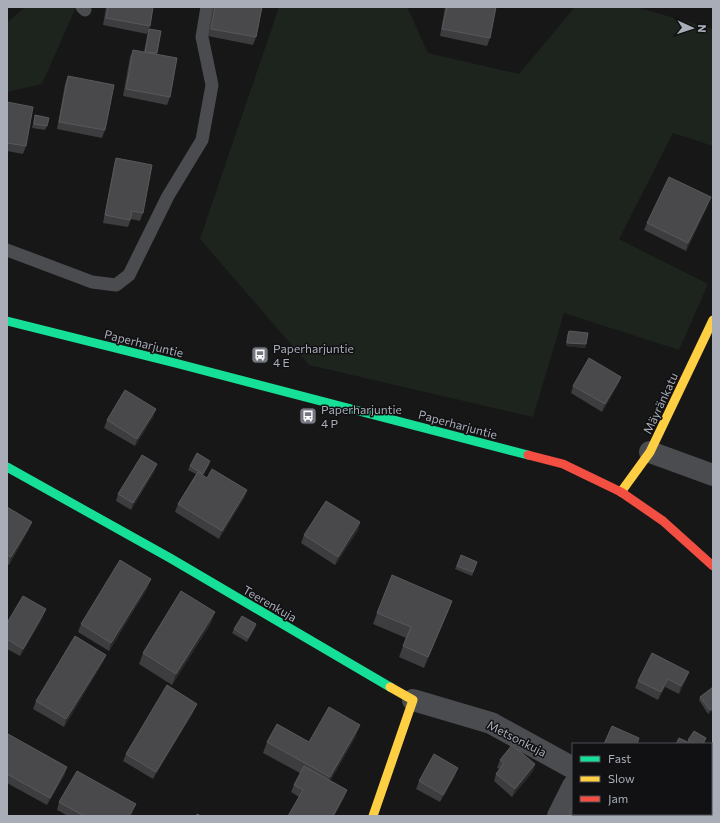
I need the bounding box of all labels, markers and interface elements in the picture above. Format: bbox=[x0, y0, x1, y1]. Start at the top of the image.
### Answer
north arrow bbox=[672, 8, 712, 48]
text: N bbox=[696, 24, 709, 33]
street label: Paperharjuntie bbox=[103, 326, 185, 360]
place label: Paperharjuntie 4 E bbox=[273, 341, 354, 369]
bus stop icon: Paperharjuntie 4 E bbox=[250, 345, 270, 365]
street label: Mäyränkatu bbox=[640, 370, 680, 436]
place label: Paperharjuntie 4 P bbox=[321, 402, 402, 430]
bus stop icon: Paperharjuntie 4 P bbox=[298, 406, 318, 426]
street label: Paperharjuntie bbox=[417, 407, 499, 441]
street label: Teerenkuja bbox=[241, 582, 299, 624]
street label: Metsonkuja bbox=[485, 717, 549, 759]
legend bbox=[572, 743, 712, 815]
text: Fast bbox=[608, 751, 631, 765]
text: Slow bbox=[608, 771, 635, 785]
text: Jam bbox=[608, 791, 628, 806]

